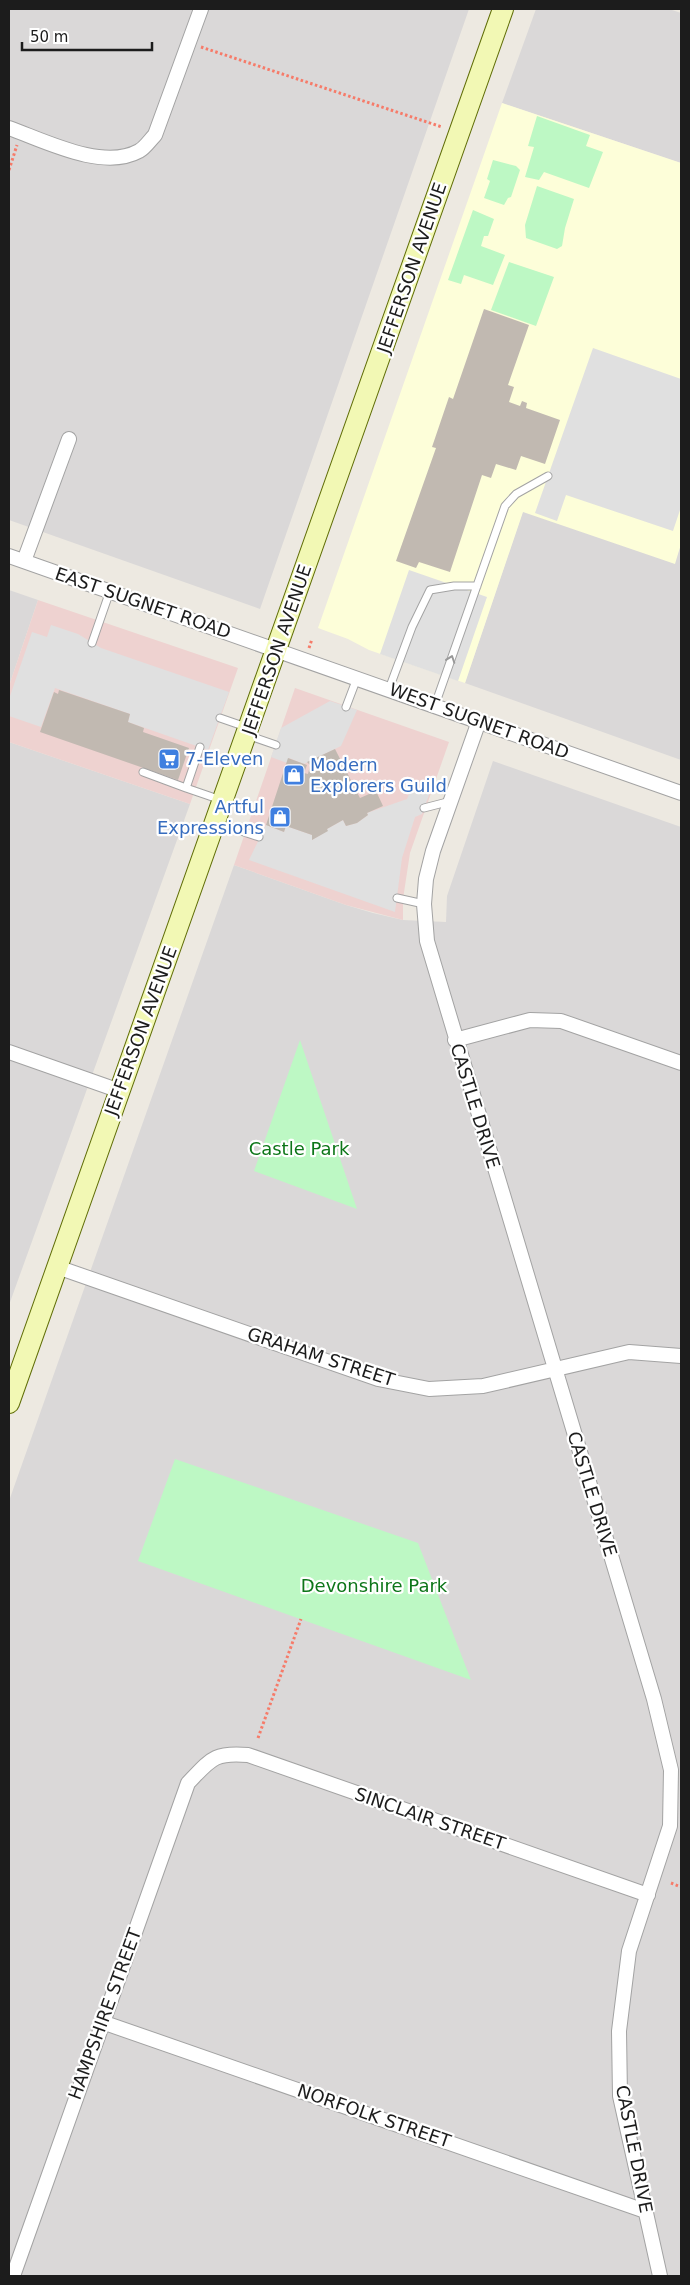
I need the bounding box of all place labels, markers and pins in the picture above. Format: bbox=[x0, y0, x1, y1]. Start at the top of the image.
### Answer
supermarket icon: 7-Eleven bbox=[157, 747, 181, 771]
place label: 7-Eleven bbox=[185, 748, 264, 769]
place label: Modern Explorers Guild bbox=[310, 754, 447, 796]
shop icon: Modern Explorers Guild bbox=[282, 763, 306, 787]
place label: Artful Expressions bbox=[157, 796, 264, 838]
shop icon: Artful Expressions bbox=[268, 805, 292, 829]

